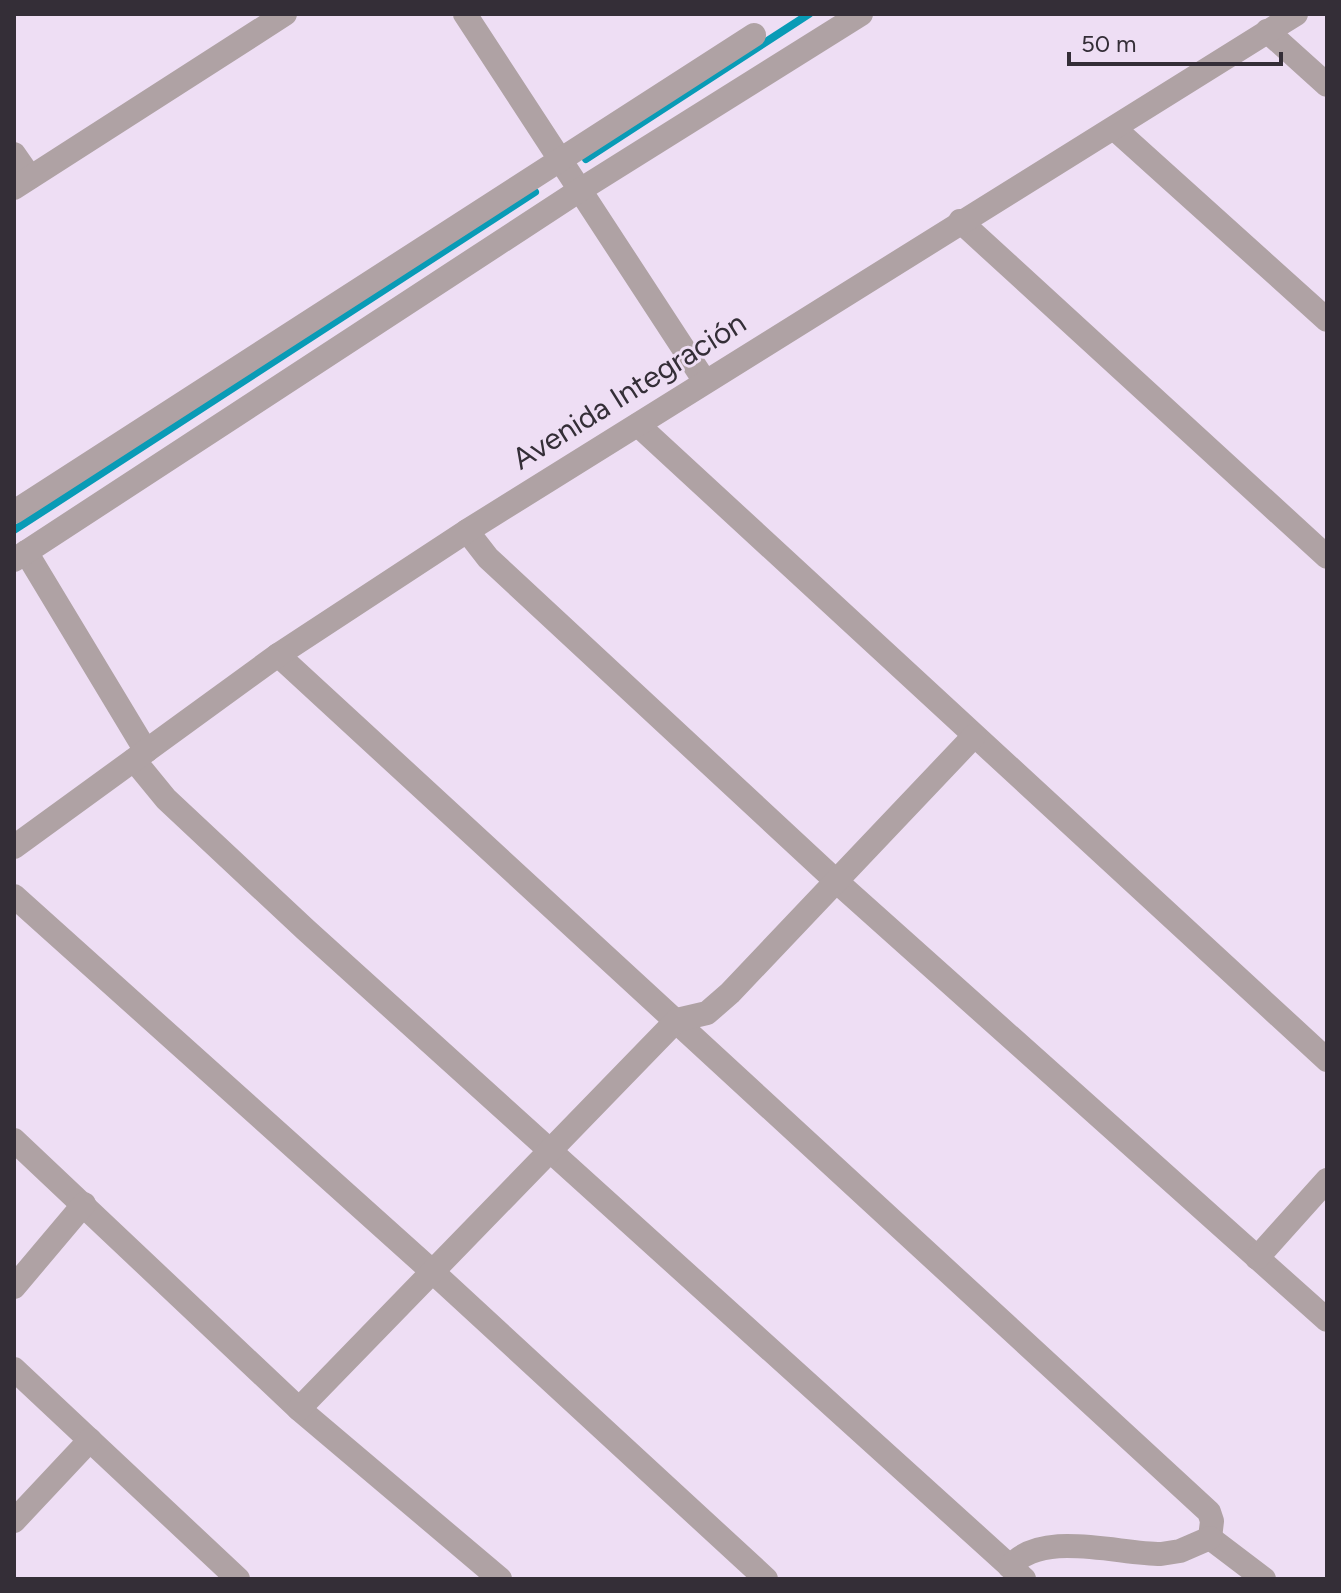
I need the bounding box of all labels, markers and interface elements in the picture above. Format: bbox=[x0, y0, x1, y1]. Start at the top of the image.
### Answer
scale bar bbox=[1069, 16, 1281, 66]
text: 50 m bbox=[1081, 29, 1137, 58]
street label: Avenida Integración bbox=[505, 304, 752, 477]

